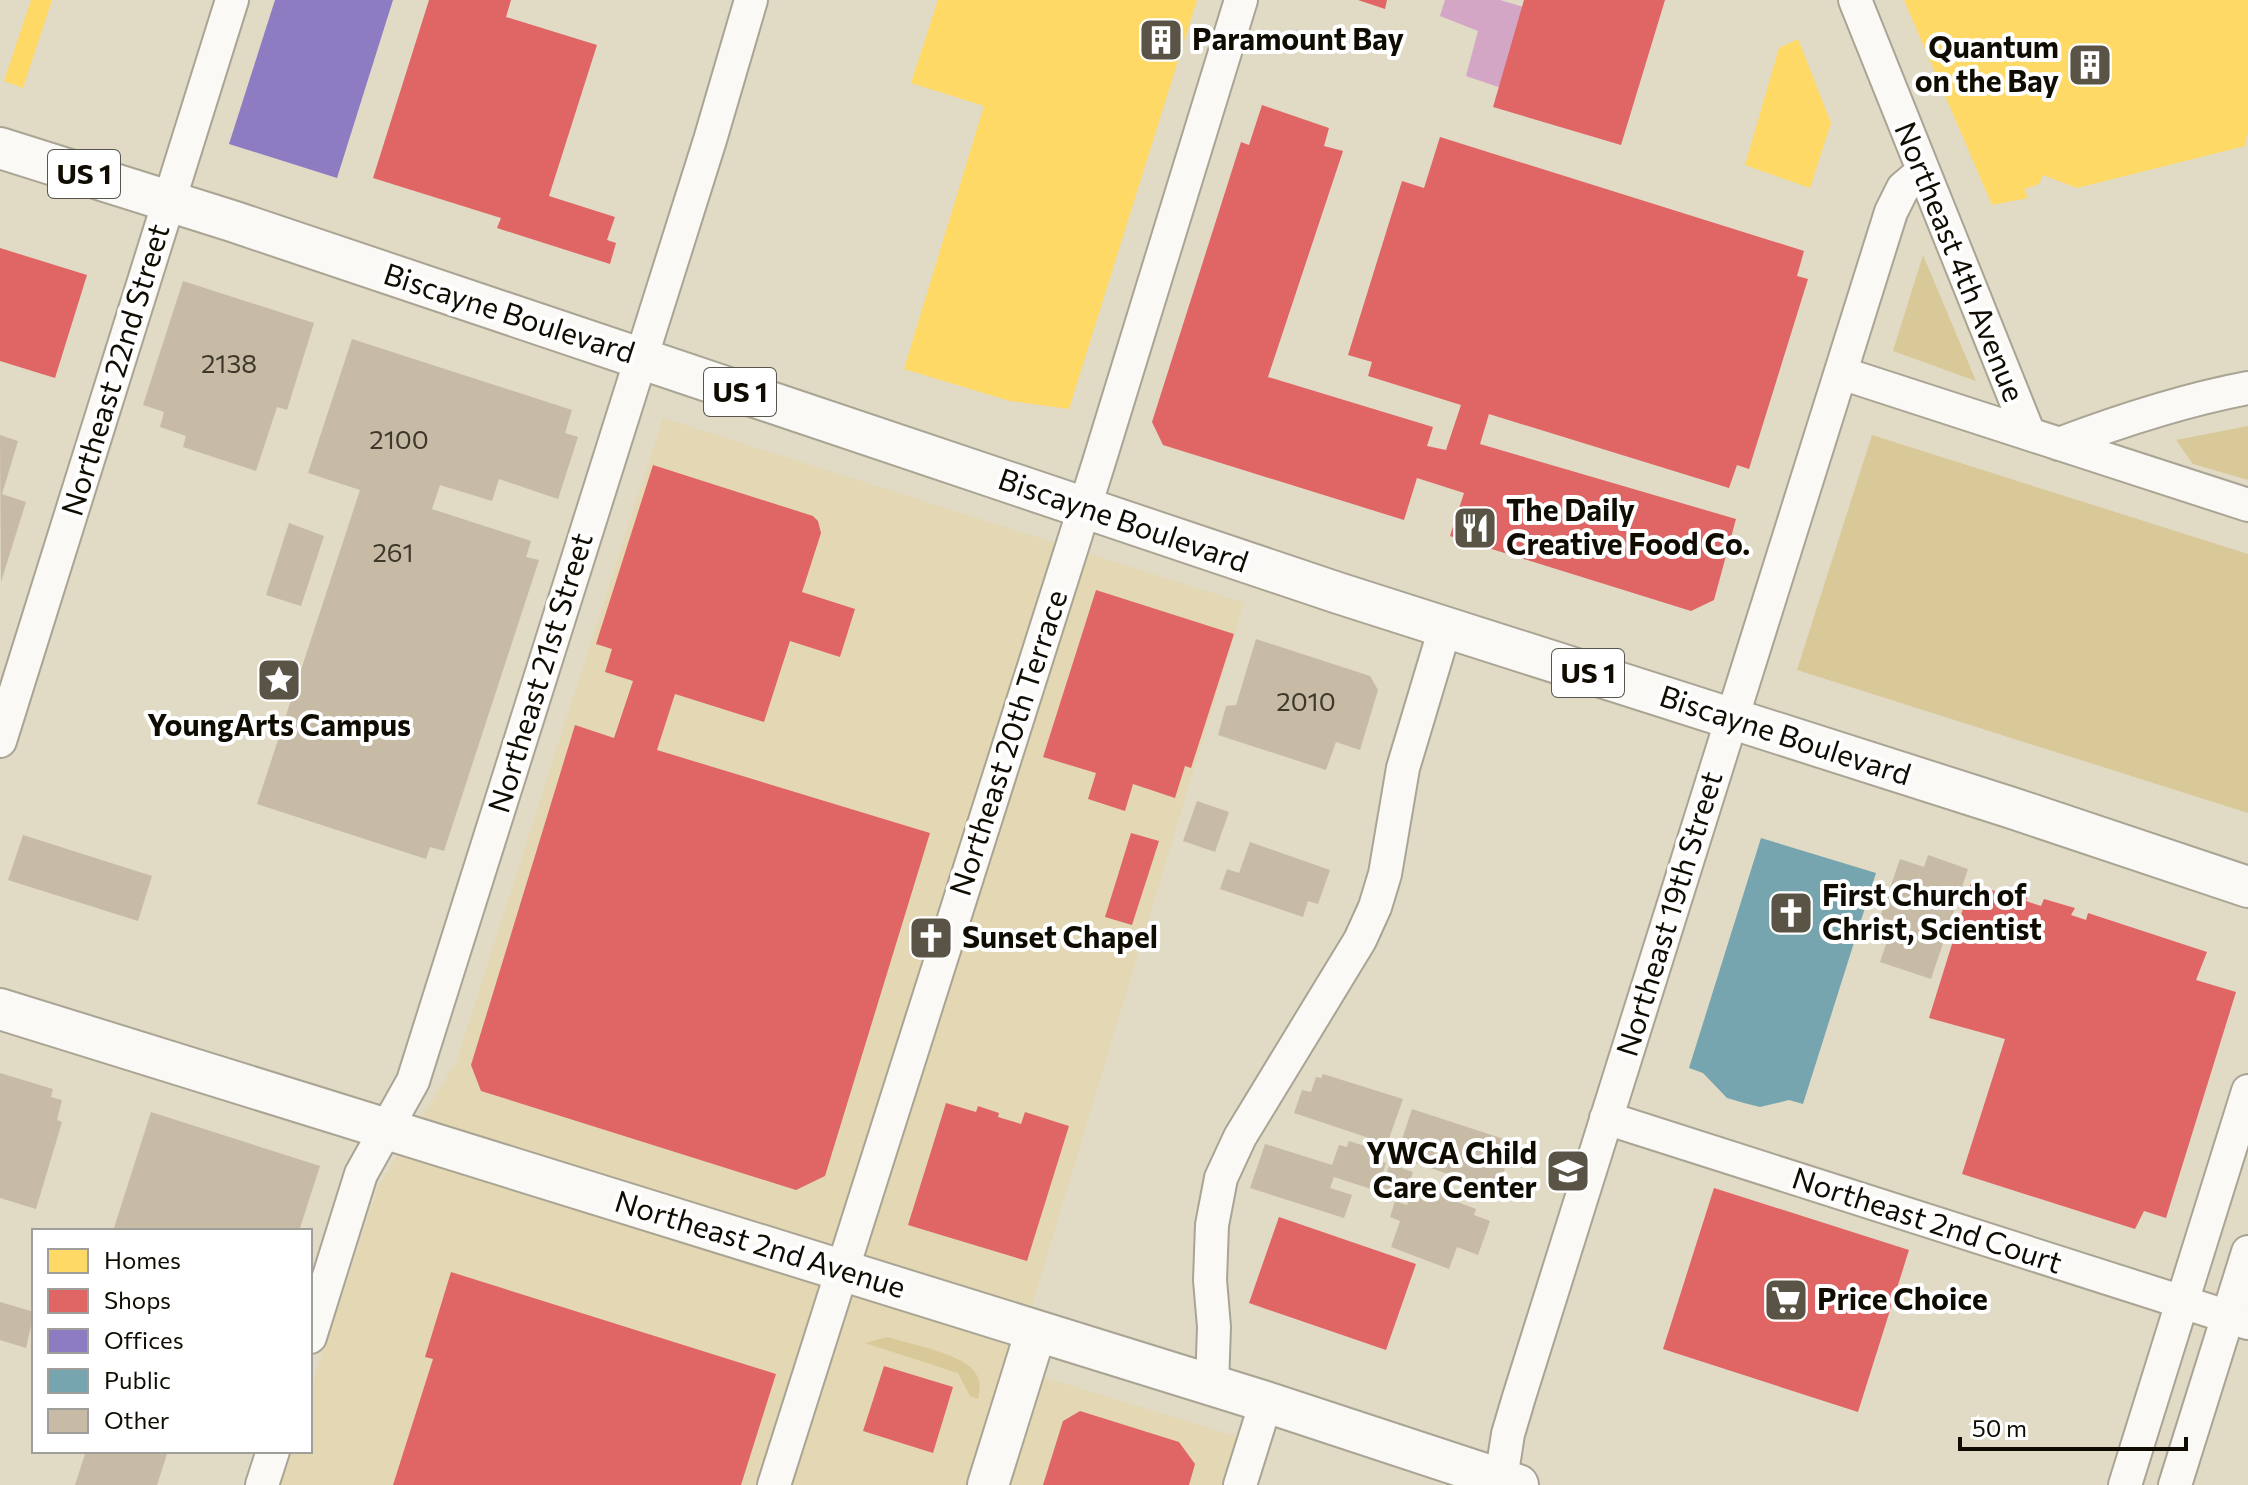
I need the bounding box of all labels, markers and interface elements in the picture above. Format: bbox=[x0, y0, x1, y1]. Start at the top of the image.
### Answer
building icon: Paramount Bay bbox=[1137, 16, 1185, 64]
place label: Paramount Bay bbox=[1192, 19, 1404, 56]
place label: Quantum on the Bay bbox=[1915, 27, 2060, 98]
building icon: Quantum on the Bay bbox=[2066, 41, 2114, 89]
street label: Northeast 4th Avenue bbox=[1888, 116, 2034, 406]
road number: US 1 bbox=[48, 150, 120, 198]
street label: Northeast 22nd Street bbox=[52, 219, 176, 520]
street label: Biscayne Boulevard bbox=[380, 254, 640, 370]
house number: 2138 bbox=[201, 347, 257, 378]
road number: US 1 bbox=[704, 368, 776, 416]
house number: 2100 bbox=[369, 423, 429, 454]
street label: Biscayne Boulevard bbox=[994, 459, 1254, 579]
place label: The Daily Creative Food Co. bbox=[1506, 490, 1750, 561]
restaurant icon: The Daily Creative Food Co. bbox=[1451, 504, 1499, 552]
street label: Northeast 21st Street bbox=[478, 528, 599, 817]
house number: 261 bbox=[372, 536, 414, 567]
street label: Northeast 20th Terrace bbox=[940, 585, 1074, 900]
road number: US 1 bbox=[1552, 649, 1624, 697]
place icon: YoungArts Campus bbox=[255, 656, 303, 704]
street label: Biscayne Boulevard bbox=[1656, 676, 1916, 792]
house number: 2010 bbox=[1276, 685, 1336, 716]
place label: YoungArts Campus bbox=[147, 705, 411, 742]
street label: Northeast 19th Street bbox=[1607, 766, 1729, 1060]
place label: First Church of Christ, Scientist bbox=[1822, 875, 2042, 946]
church icon: First Church of Christ, Scientist bbox=[1767, 889, 1815, 937]
church icon: Sunset Chapel bbox=[907, 914, 955, 962]
place label: Sunset Chapel bbox=[962, 917, 1158, 954]
place label: YWCA Child Care Center bbox=[1366, 1133, 1537, 1204]
school or university icon: YWCA Child Care Center bbox=[1544, 1147, 1592, 1195]
street label: Northeast 2nd Court bbox=[1788, 1158, 2067, 1280]
street label: Northeast 2nd Avenue bbox=[611, 1181, 911, 1304]
legend bbox=[32, 1229, 312, 1453]
text: Homes bbox=[104, 1245, 181, 1274]
supermarket icon: Price Choice bbox=[1762, 1276, 1810, 1324]
place label: Price Choice bbox=[1817, 1279, 1988, 1316]
text: Shops bbox=[104, 1285, 171, 1314]
text: Offices bbox=[104, 1325, 184, 1354]
text: Public bbox=[104, 1365, 171, 1394]
scale bar bbox=[1960, 1401, 2186, 1451]
text: Other bbox=[104, 1405, 170, 1434]
text: 50 m bbox=[1972, 1413, 2027, 1442]

